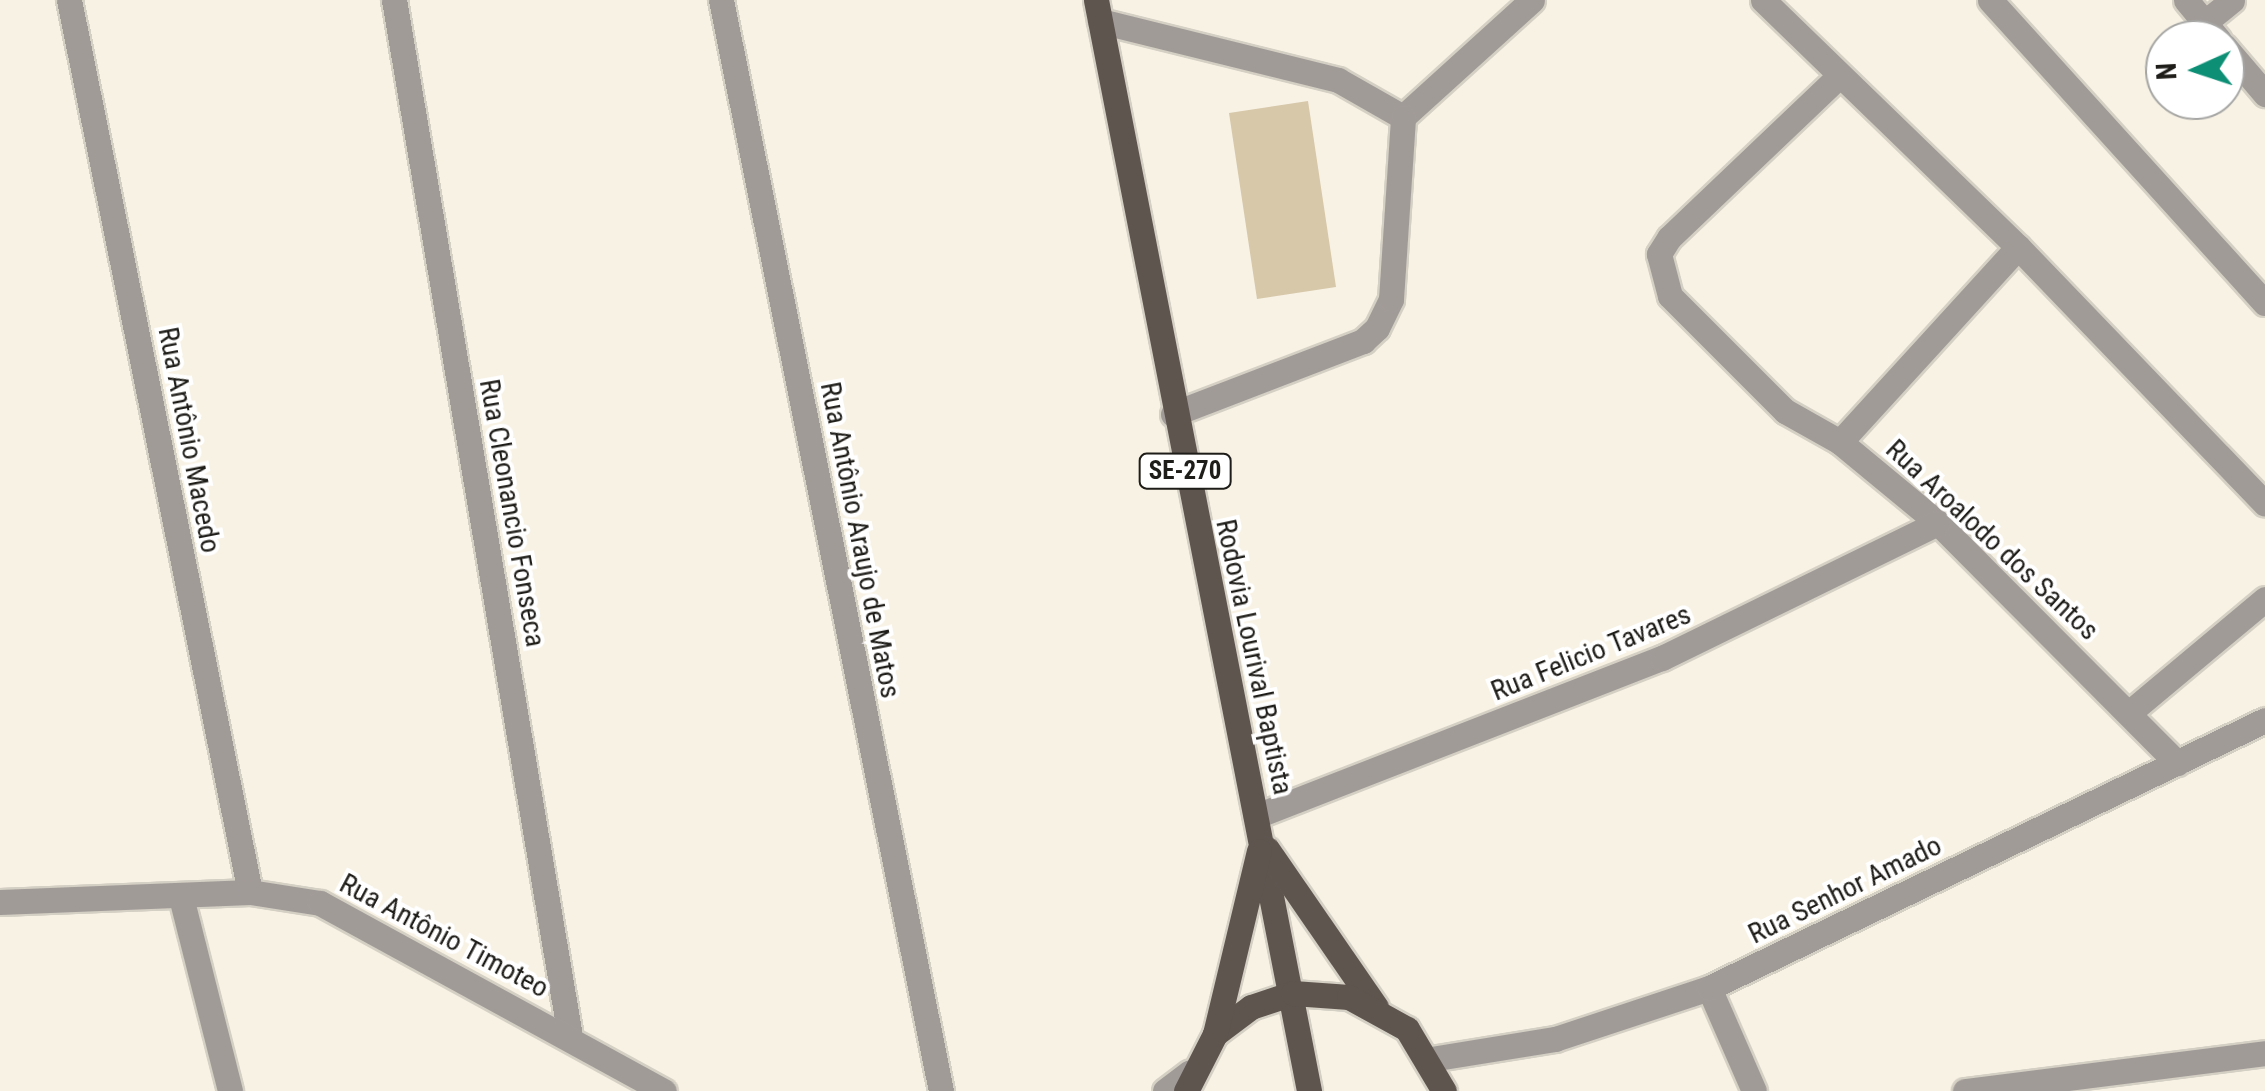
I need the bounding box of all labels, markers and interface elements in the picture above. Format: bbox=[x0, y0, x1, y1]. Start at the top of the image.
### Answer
north arrow bbox=[2145, 20, 2245, 120]
text: N bbox=[2150, 62, 2183, 81]
street label: Rua Antônio Macedo bbox=[151, 324, 227, 556]
street label: Rua Cleonancio Fonseca bbox=[472, 377, 552, 649]
street label: Rua Antônio Araujo de Matos bbox=[813, 379, 907, 701]
street label: Rua Aroalodo dos Santos bbox=[1879, 433, 2105, 647]
road number: SE-270 bbox=[1138, 451, 1232, 491]
street label: Rodovia Lourival Baptista bbox=[1208, 516, 1300, 798]
street label: Rua Felicio Tavares bbox=[1486, 598, 1696, 708]
street label: Rua Senhor Amado bbox=[1743, 829, 1947, 951]
street label: Rua Antônio Timoteo bbox=[334, 867, 554, 1005]

